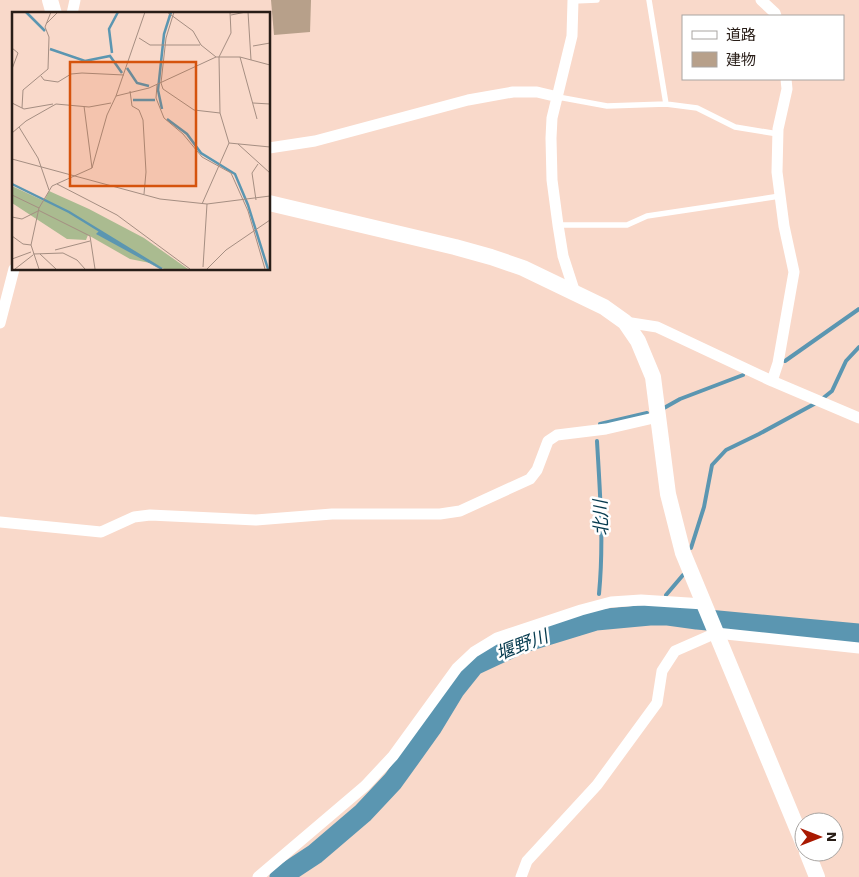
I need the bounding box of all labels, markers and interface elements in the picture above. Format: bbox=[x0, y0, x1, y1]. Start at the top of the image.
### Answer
inset map bbox=[12, 12, 270, 270]
legend bbox=[682, 15, 844, 80]
text: 道路 bbox=[726, 26, 756, 44]
text: 建物 bbox=[726, 51, 756, 69]
water label: 北川 bbox=[589, 498, 612, 536]
water label: 堰野川 bbox=[493, 624, 553, 664]
north arrow bbox=[794, 812, 844, 862]
text: N bbox=[824, 832, 840, 842]

